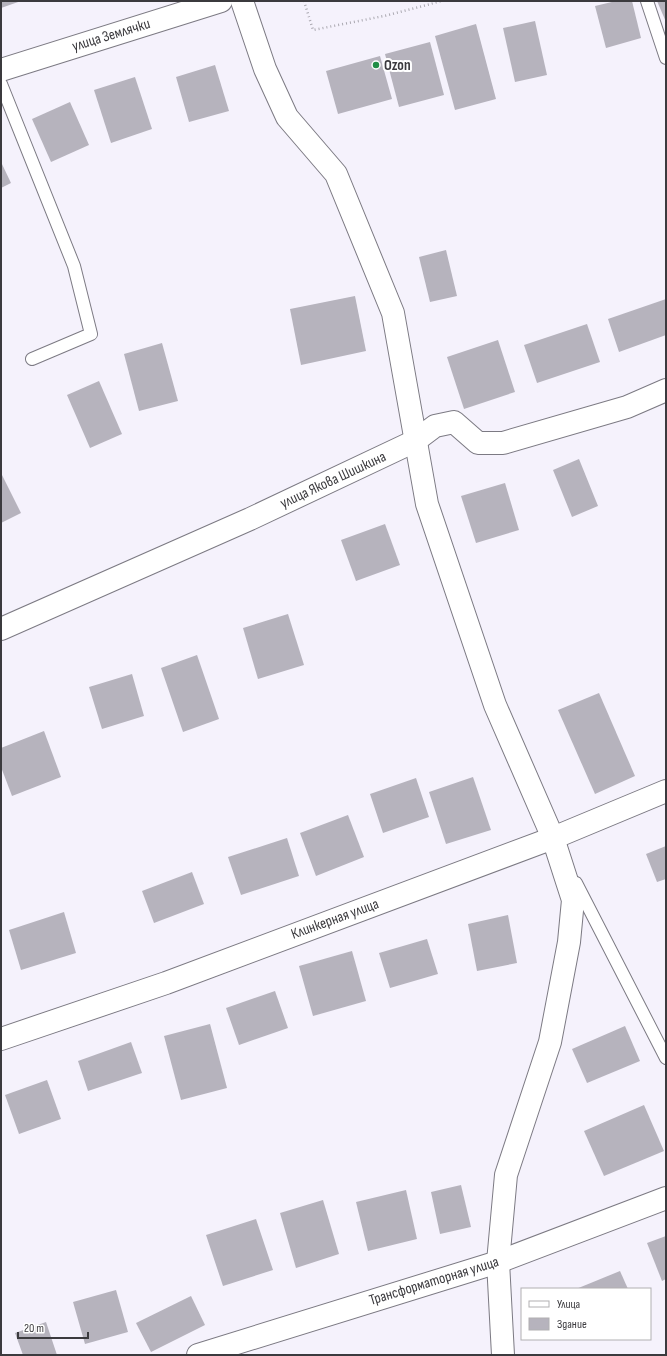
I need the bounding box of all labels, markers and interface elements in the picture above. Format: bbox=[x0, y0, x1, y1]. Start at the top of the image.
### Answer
street label: улица Землячки bbox=[70, 14, 152, 56]
place label: Ozon bbox=[384, 56, 411, 75]
marker: Ozon bbox=[371, 60, 381, 70]
street label: улица Якова Шишкина bbox=[277, 447, 389, 513]
street label: Клинкерная улица bbox=[289, 894, 382, 944]
street label: Трансформаторная улица bbox=[367, 1252, 501, 1310]
legend bbox=[521, 1288, 651, 1340]
text: Улица bbox=[557, 1297, 581, 1312]
scale bar bbox=[18, 1314, 88, 1340]
text: Здание bbox=[557, 1317, 587, 1332]
text: 20 m bbox=[24, 1321, 44, 1336]

